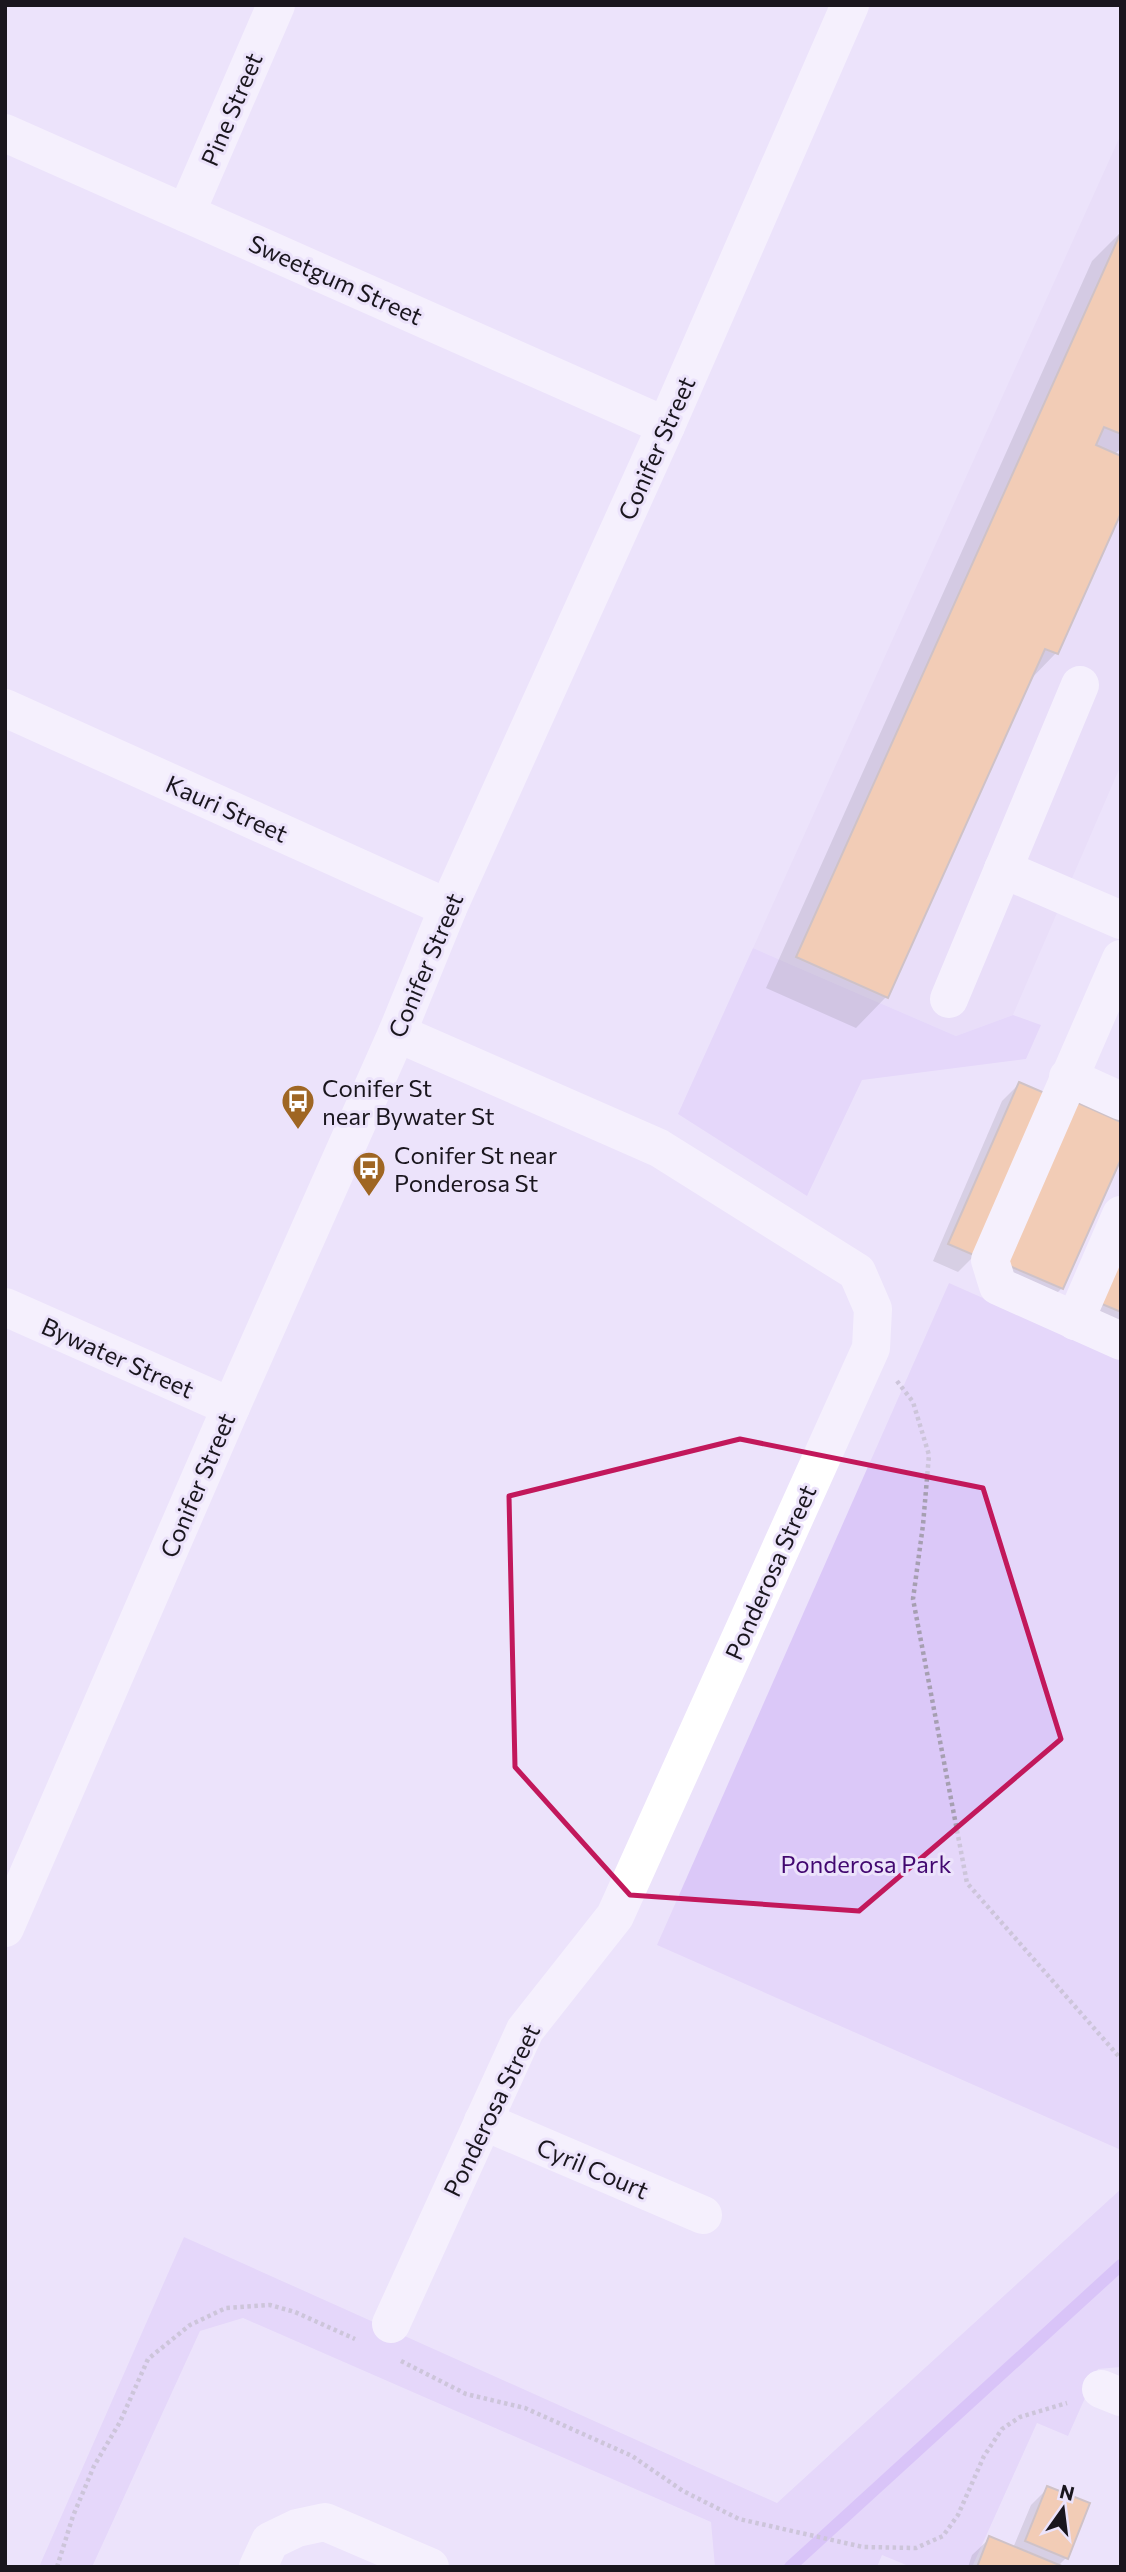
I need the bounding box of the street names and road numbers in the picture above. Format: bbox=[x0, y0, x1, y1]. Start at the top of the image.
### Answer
street label: Pine Street bbox=[194, 48, 268, 170]
street label: Sweetgum Street bbox=[245, 228, 427, 330]
street label: Conifer Street bbox=[611, 371, 701, 524]
street label: Kauri Street bbox=[162, 768, 293, 848]
street label: Conifer Street bbox=[382, 888, 469, 1042]
street label: Bywater Street bbox=[37, 1310, 199, 1404]
street label: Conifer Street bbox=[154, 1408, 241, 1562]
street label: Ponderosa Street bbox=[718, 1480, 822, 1664]
street label: Ponderosa Street bbox=[437, 2019, 545, 2201]
street label: Cyril Court bbox=[533, 2132, 653, 2205]

